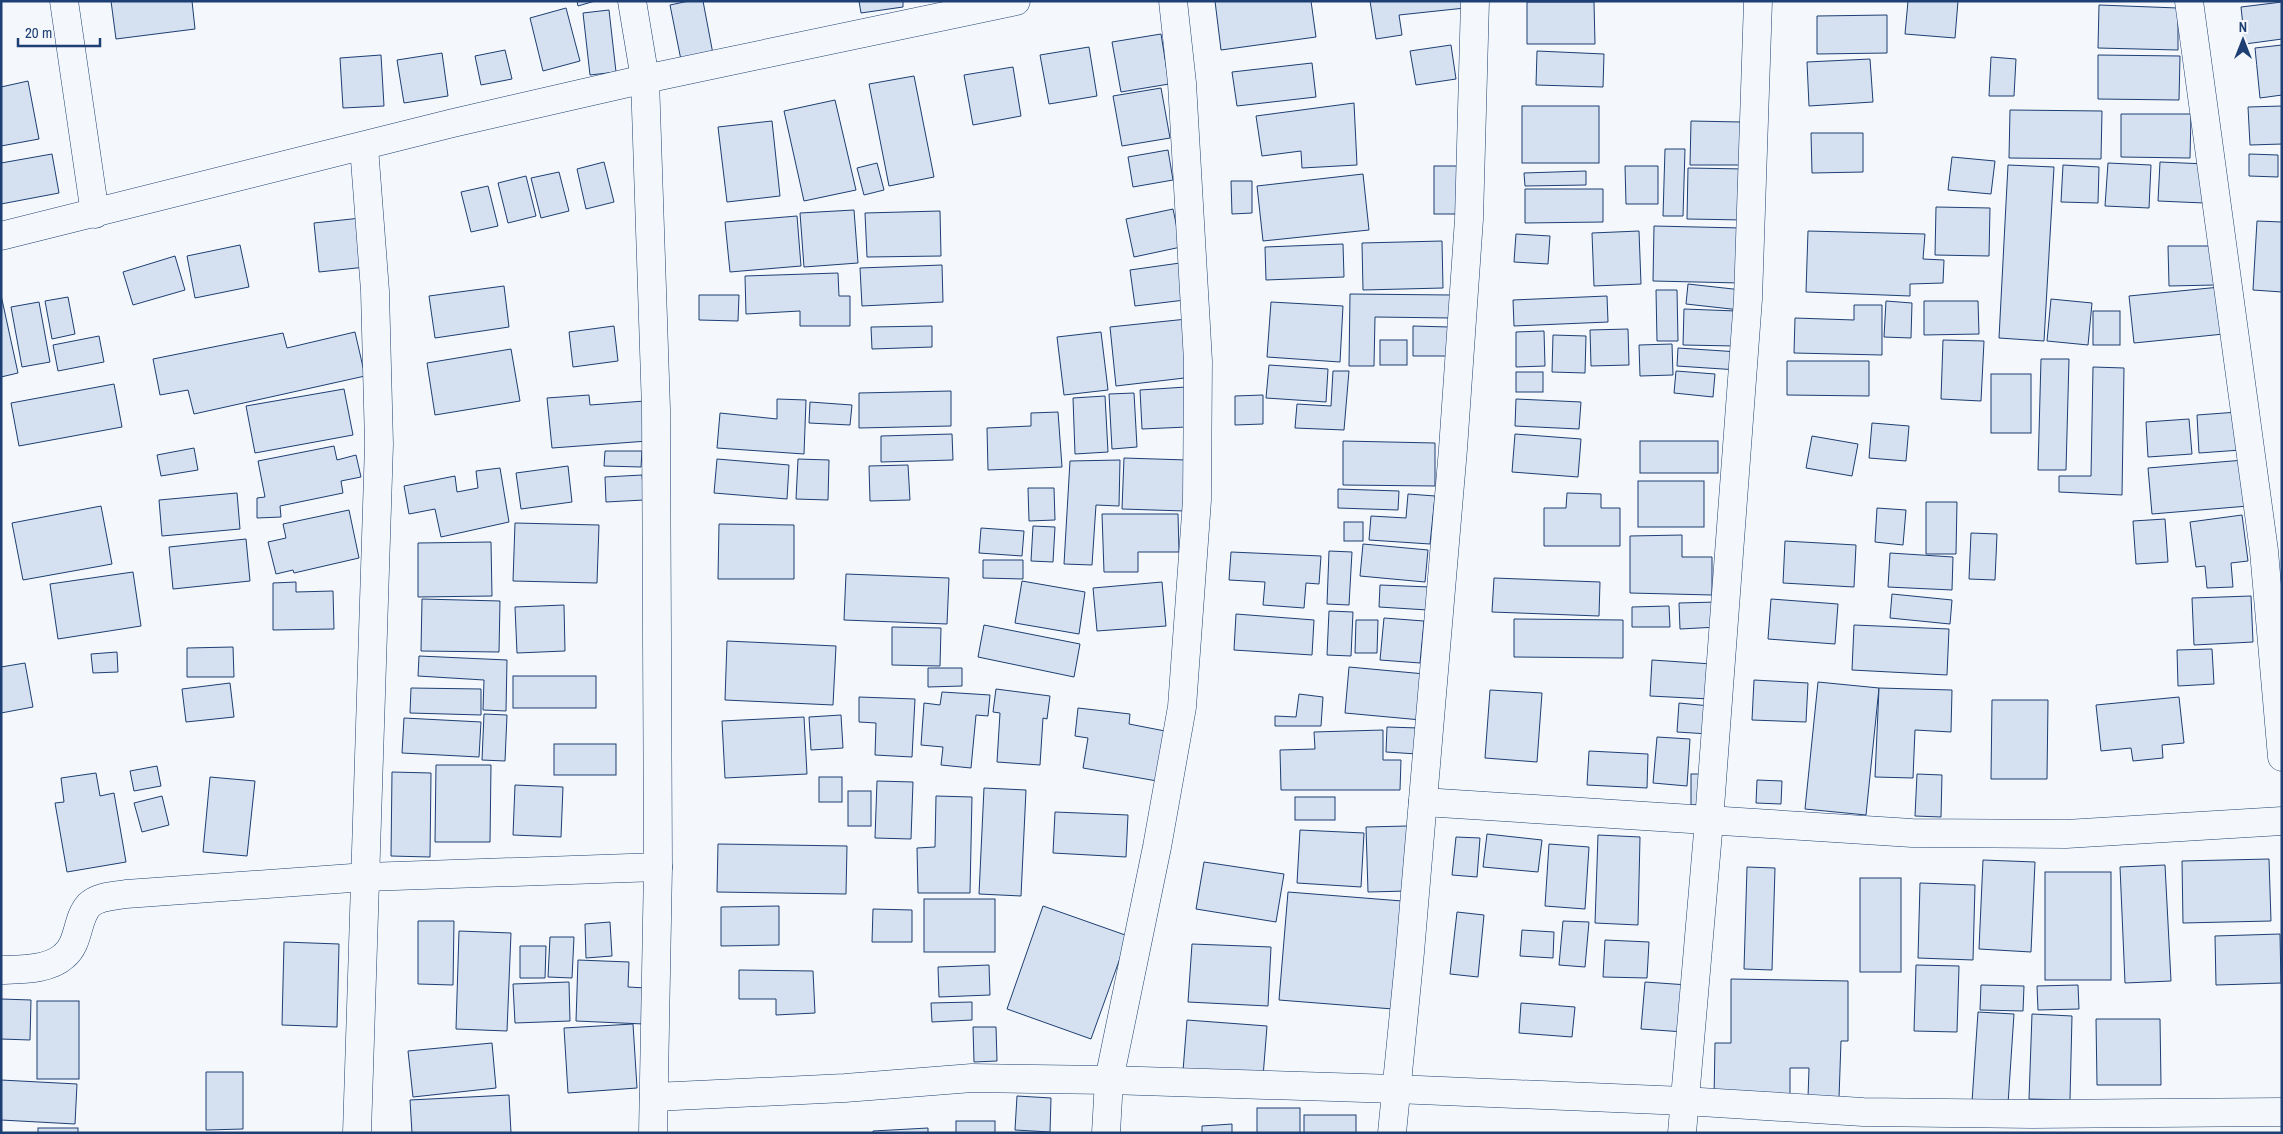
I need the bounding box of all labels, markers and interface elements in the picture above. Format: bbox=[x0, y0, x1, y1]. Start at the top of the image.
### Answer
scale bar bbox=[18, 15, 100, 47]
north arrow bbox=[2218, 15, 2268, 65]
text: N bbox=[2239, 18, 2247, 36]
text: 20 m bbox=[25, 22, 52, 43]

